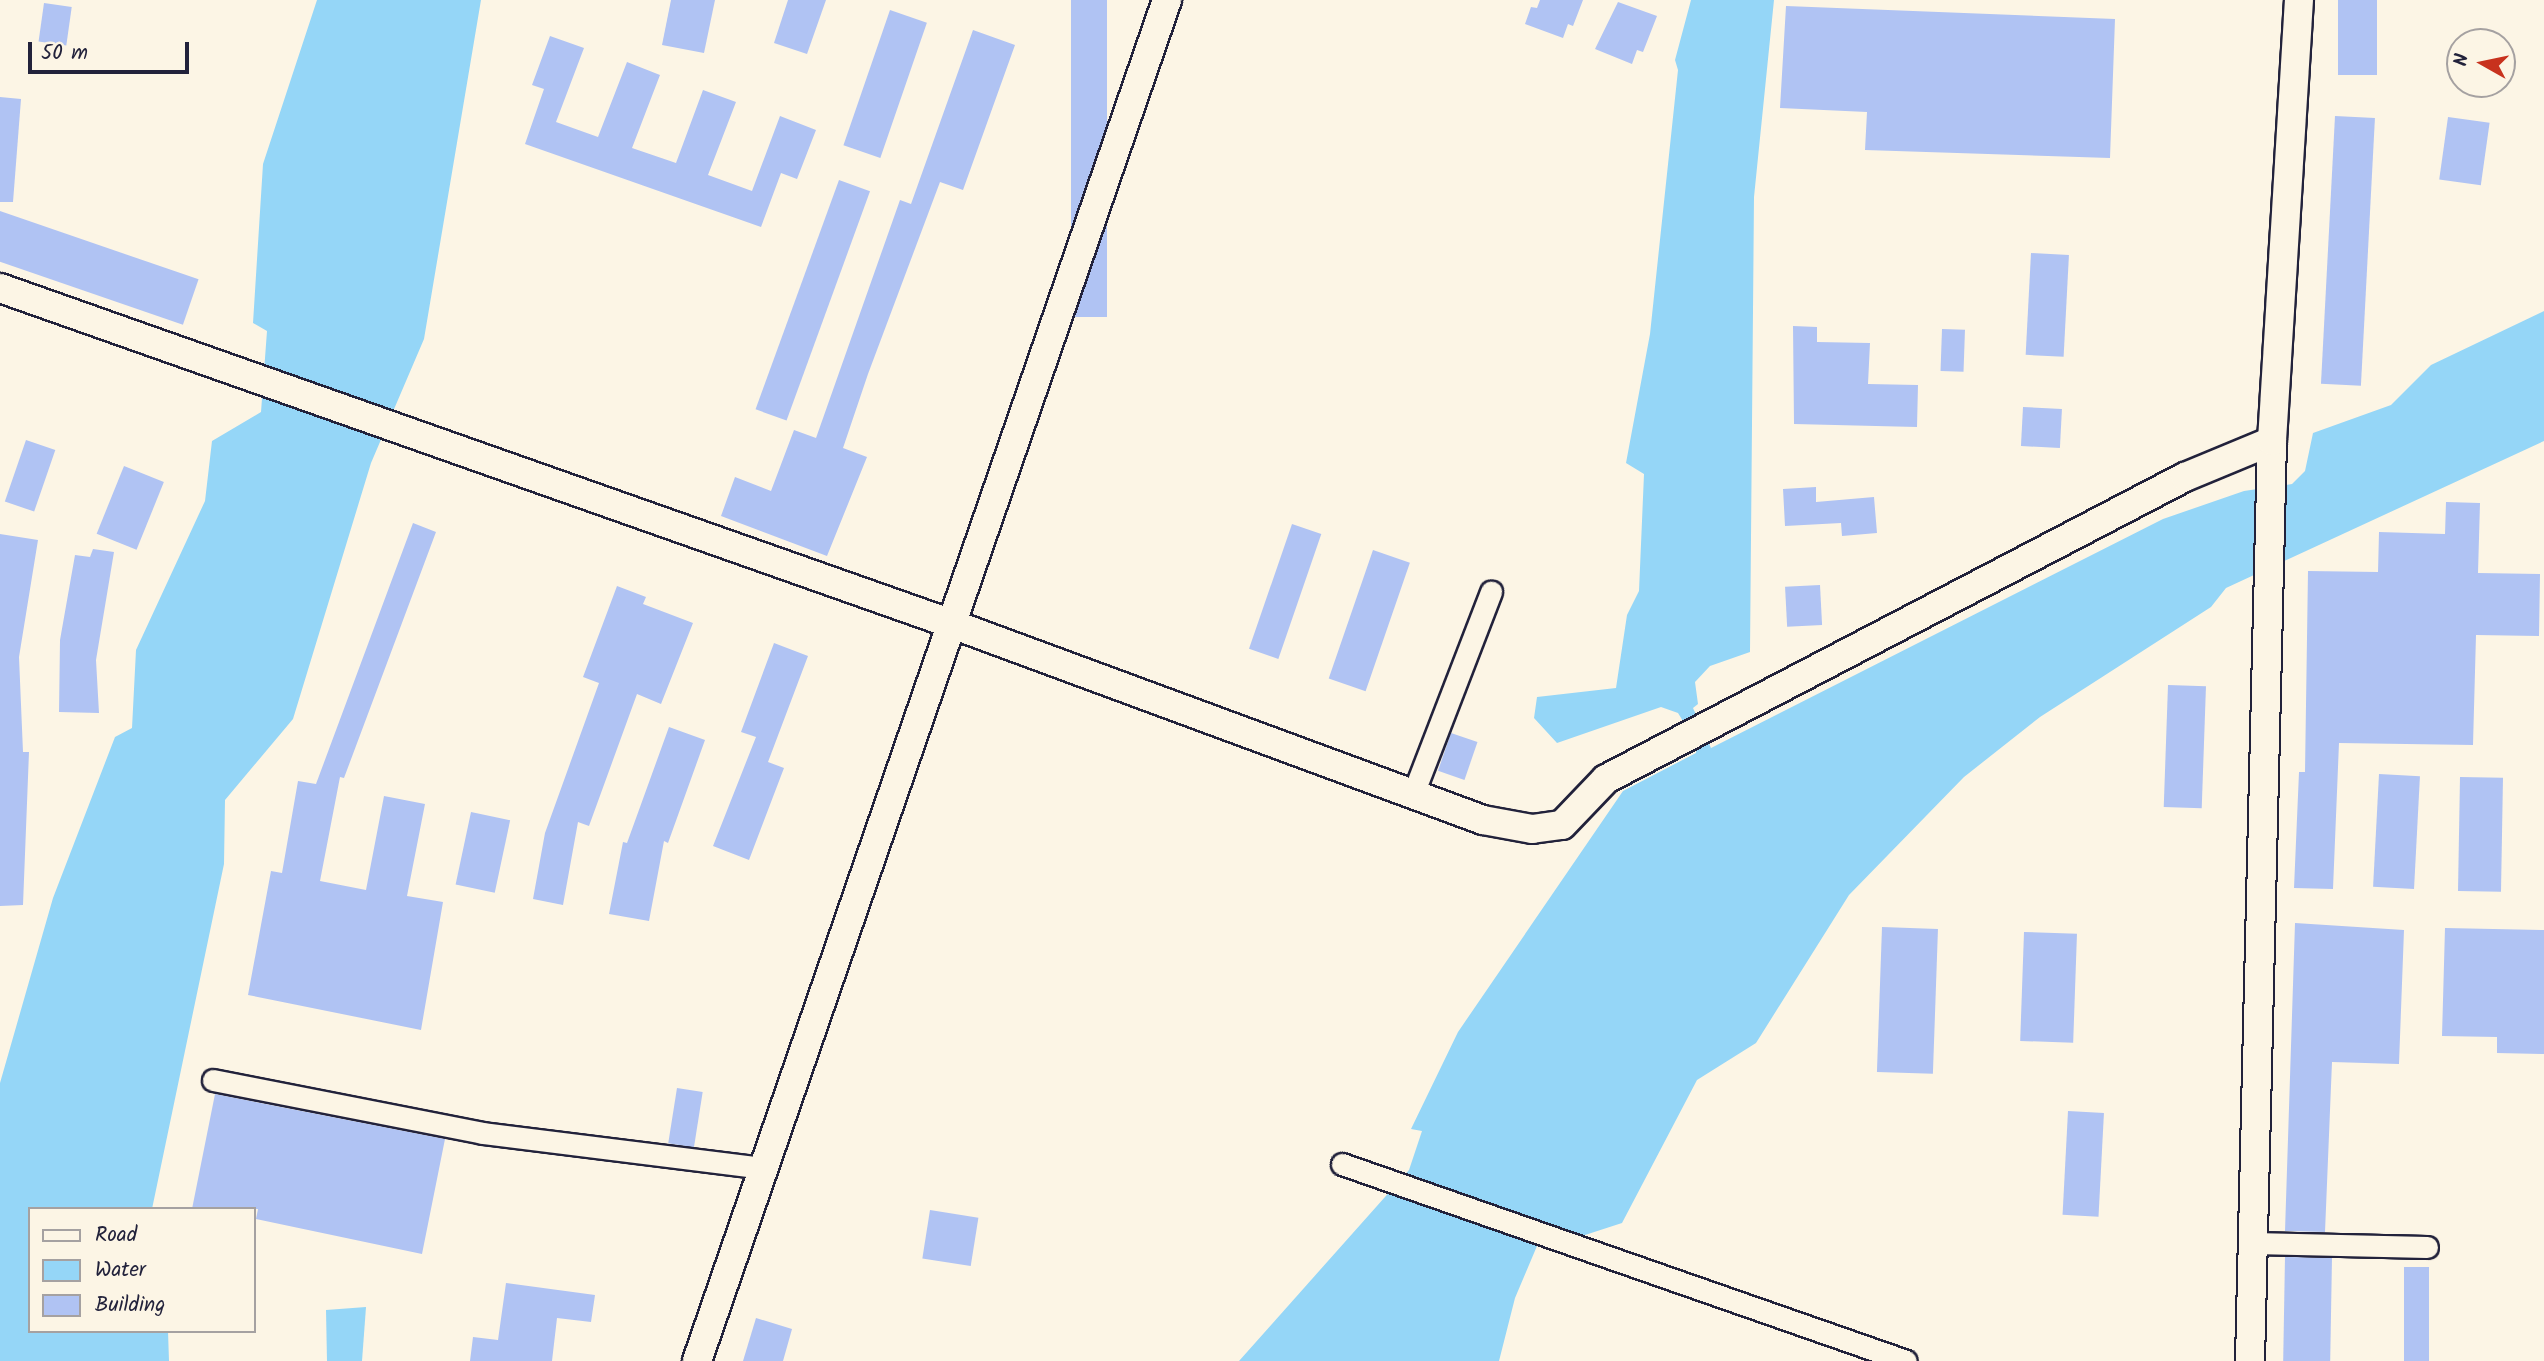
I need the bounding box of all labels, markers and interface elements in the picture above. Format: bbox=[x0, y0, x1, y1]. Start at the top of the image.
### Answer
scale bar bbox=[32, 28, 192, 72]
north arrow bbox=[2446, 28, 2516, 98]
text: 50 m bbox=[41, 37, 88, 70]
text: N bbox=[2446, 52, 2478, 68]
legend bbox=[28, 1207, 256, 1333]
text: Road bbox=[95, 1219, 137, 1252]
text: Water bbox=[95, 1254, 146, 1287]
text: Building bbox=[95, 1289, 165, 1322]

